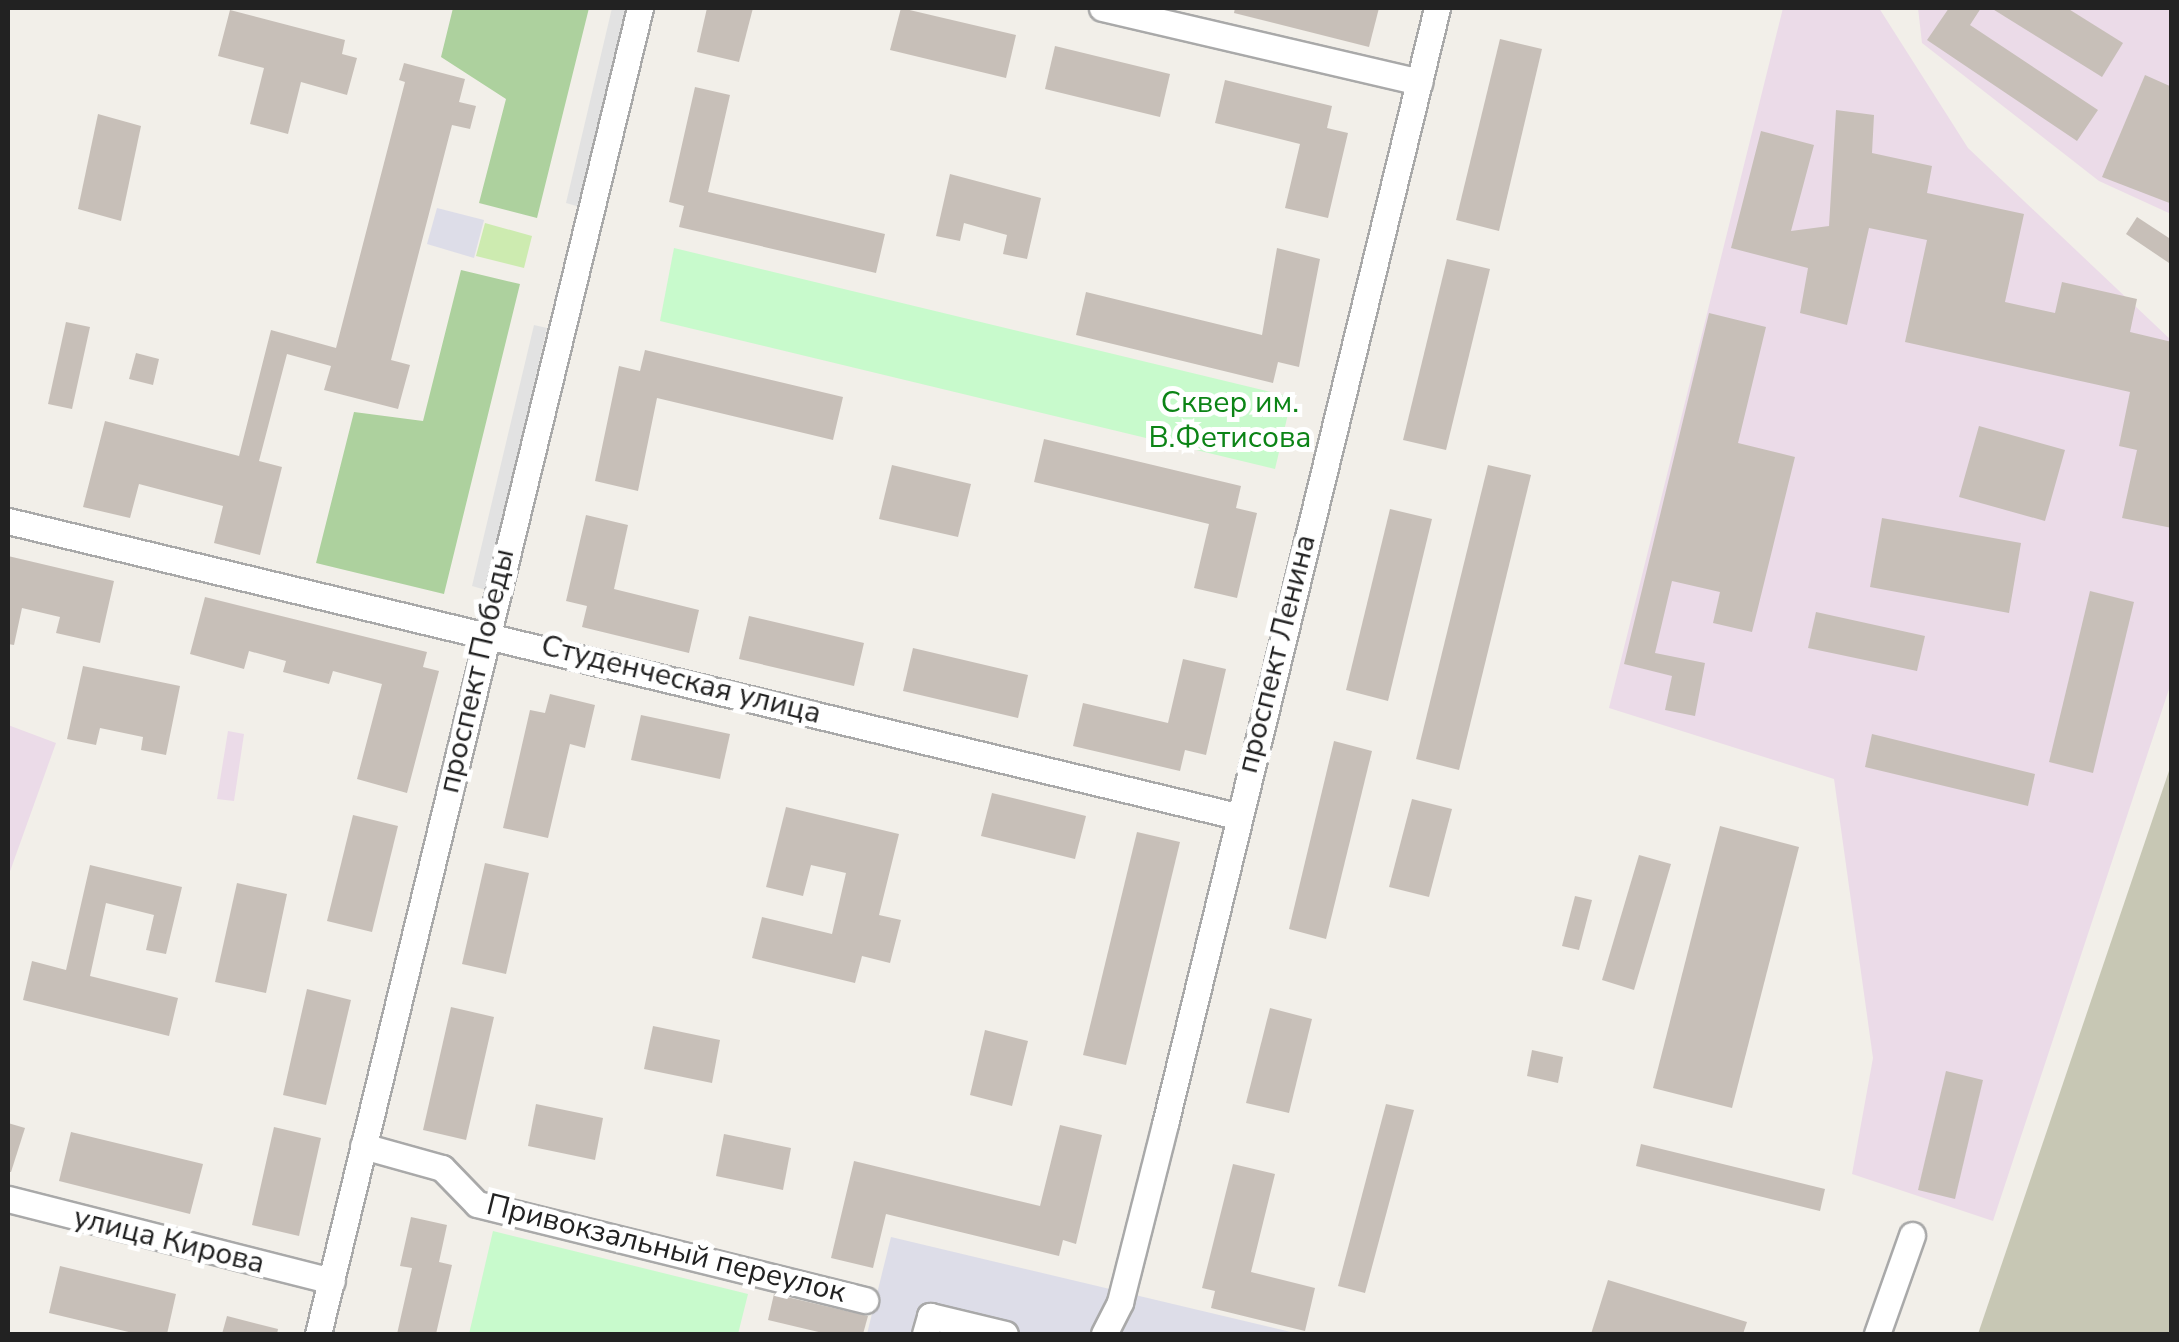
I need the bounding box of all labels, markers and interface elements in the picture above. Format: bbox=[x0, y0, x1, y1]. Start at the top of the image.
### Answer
park label: Сквер им. В.Фетисова bbox=[1148, 385, 1312, 456]
street label: проспект Ленина bbox=[1230, 531, 1324, 777]
street label: проспект Победы bbox=[431, 545, 523, 797]
street label: Студенческая улица bbox=[537, 628, 825, 732]
street label: Привокзальный переулок bbox=[483, 1187, 849, 1311]
street label: улица Кирова bbox=[70, 1200, 268, 1282]

